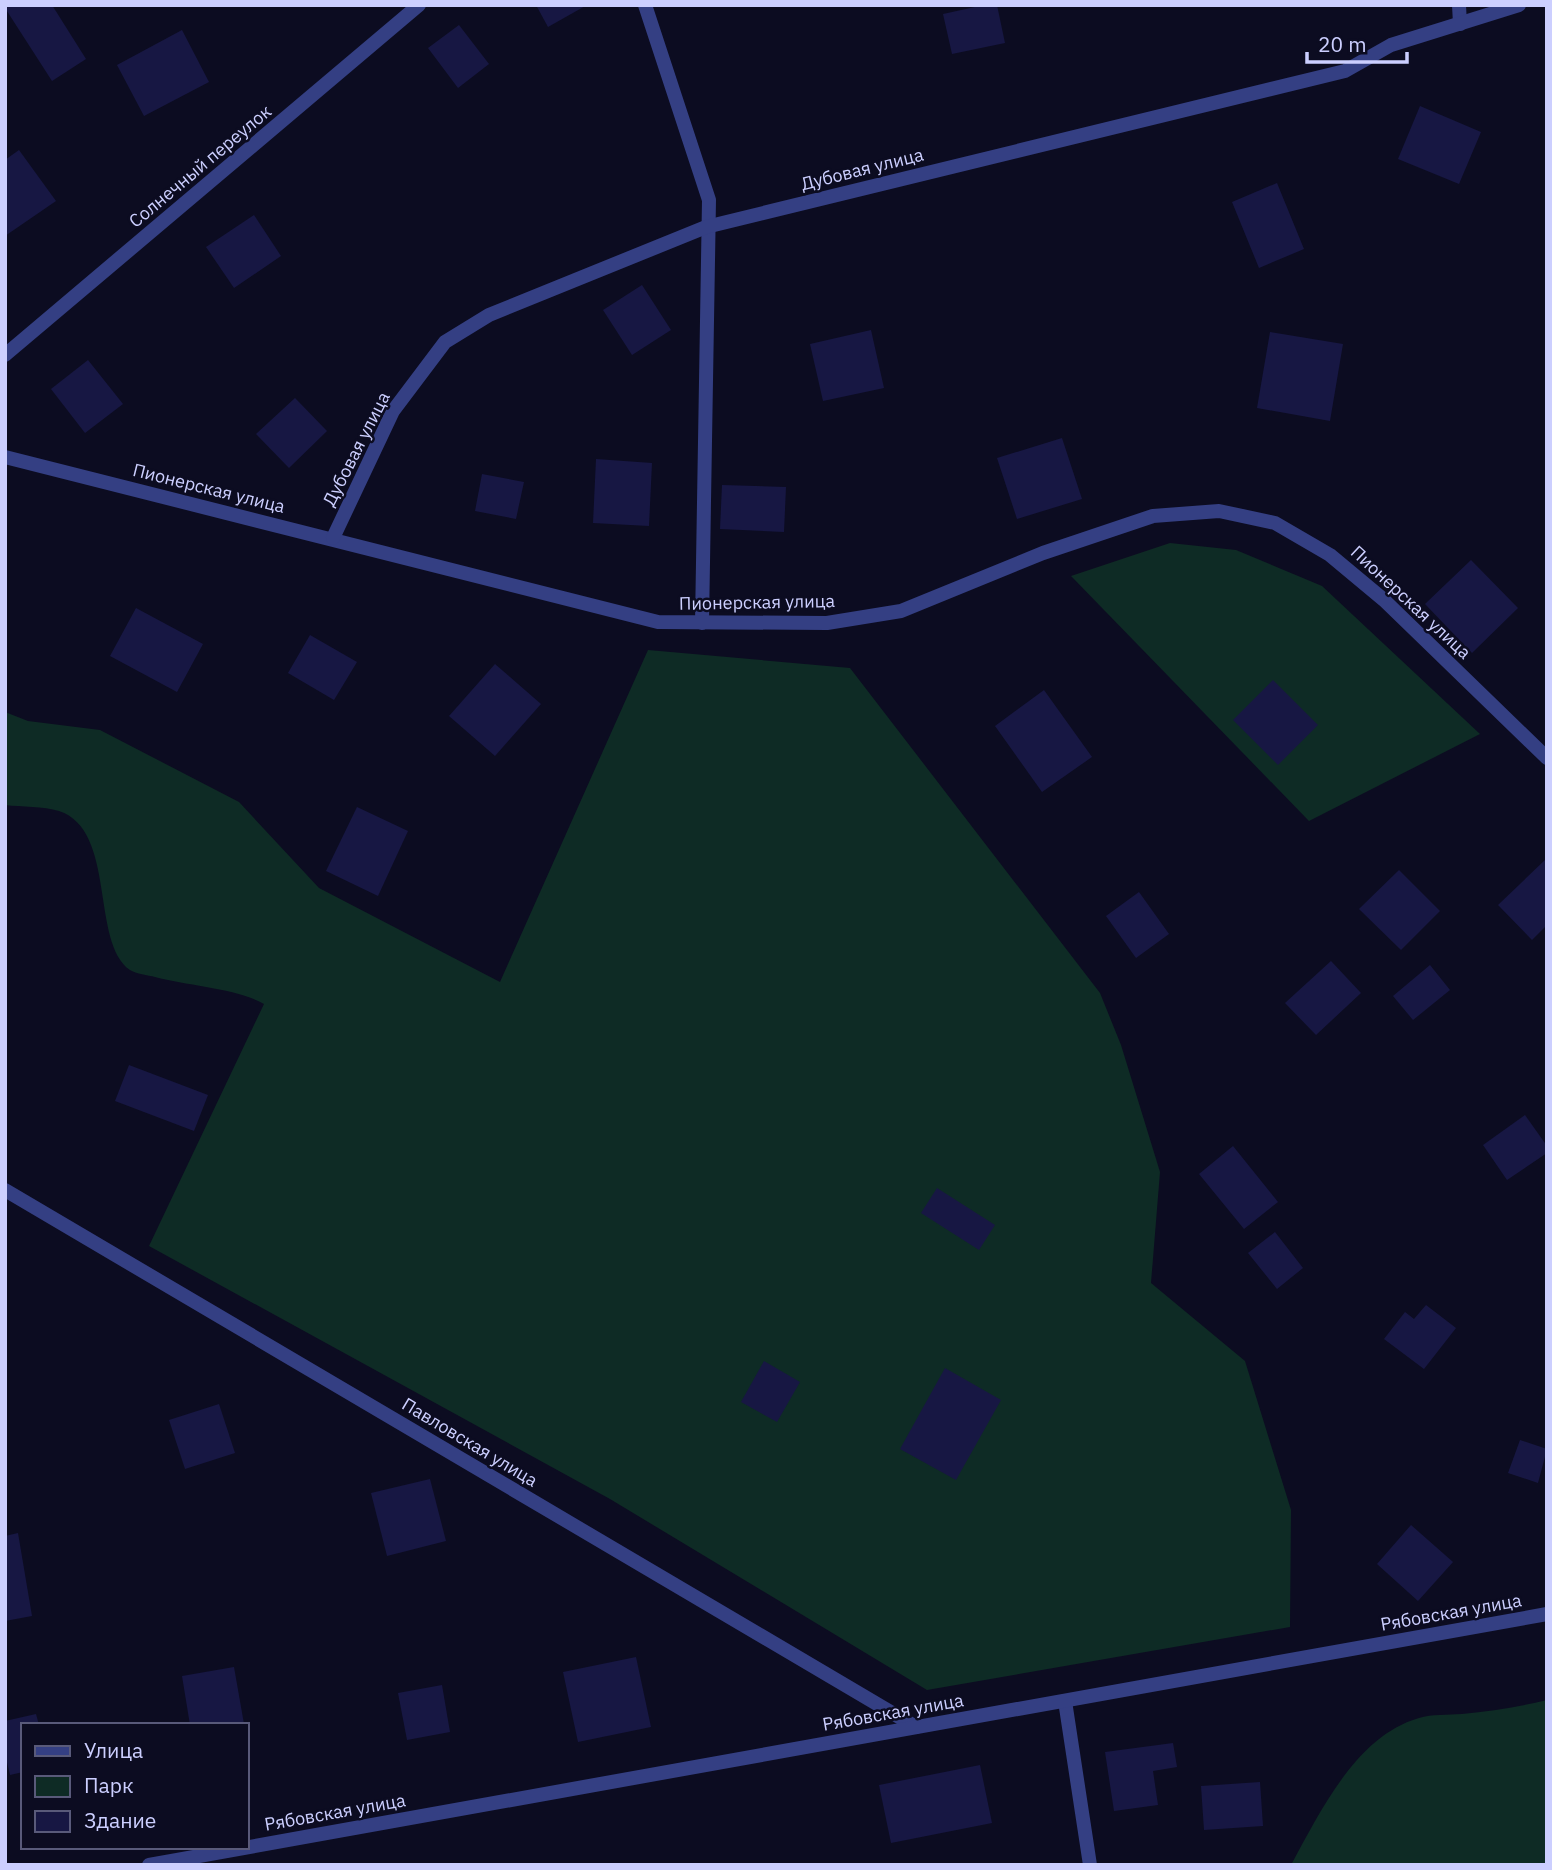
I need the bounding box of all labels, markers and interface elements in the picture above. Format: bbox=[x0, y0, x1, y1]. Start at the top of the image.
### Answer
scale bar bbox=[1307, 21, 1407, 65]
text: 20 m bbox=[1318, 30, 1367, 58]
street label: Солнечный переулок bbox=[124, 100, 276, 232]
street label: Дубовая улица bbox=[798, 143, 926, 195]
street label: Дубовая улица bbox=[317, 388, 395, 510]
street label: Пионерская улица bbox=[130, 458, 288, 518]
street label: Пионерская улица bbox=[1346, 540, 1476, 664]
street label: Пионерская улица bbox=[679, 589, 836, 615]
street label: Павловская улица bbox=[398, 1392, 542, 1492]
street label: Рябовская улица bbox=[1379, 1588, 1524, 1636]
street label: Рябовская улица bbox=[821, 1688, 966, 1736]
legend bbox=[21, 1723, 248, 1849]
text: Улица bbox=[84, 1736, 143, 1764]
text: Парк bbox=[84, 1771, 134, 1799]
street label: Рябовская улица bbox=[263, 1788, 408, 1836]
text: Здание bbox=[84, 1806, 156, 1834]

